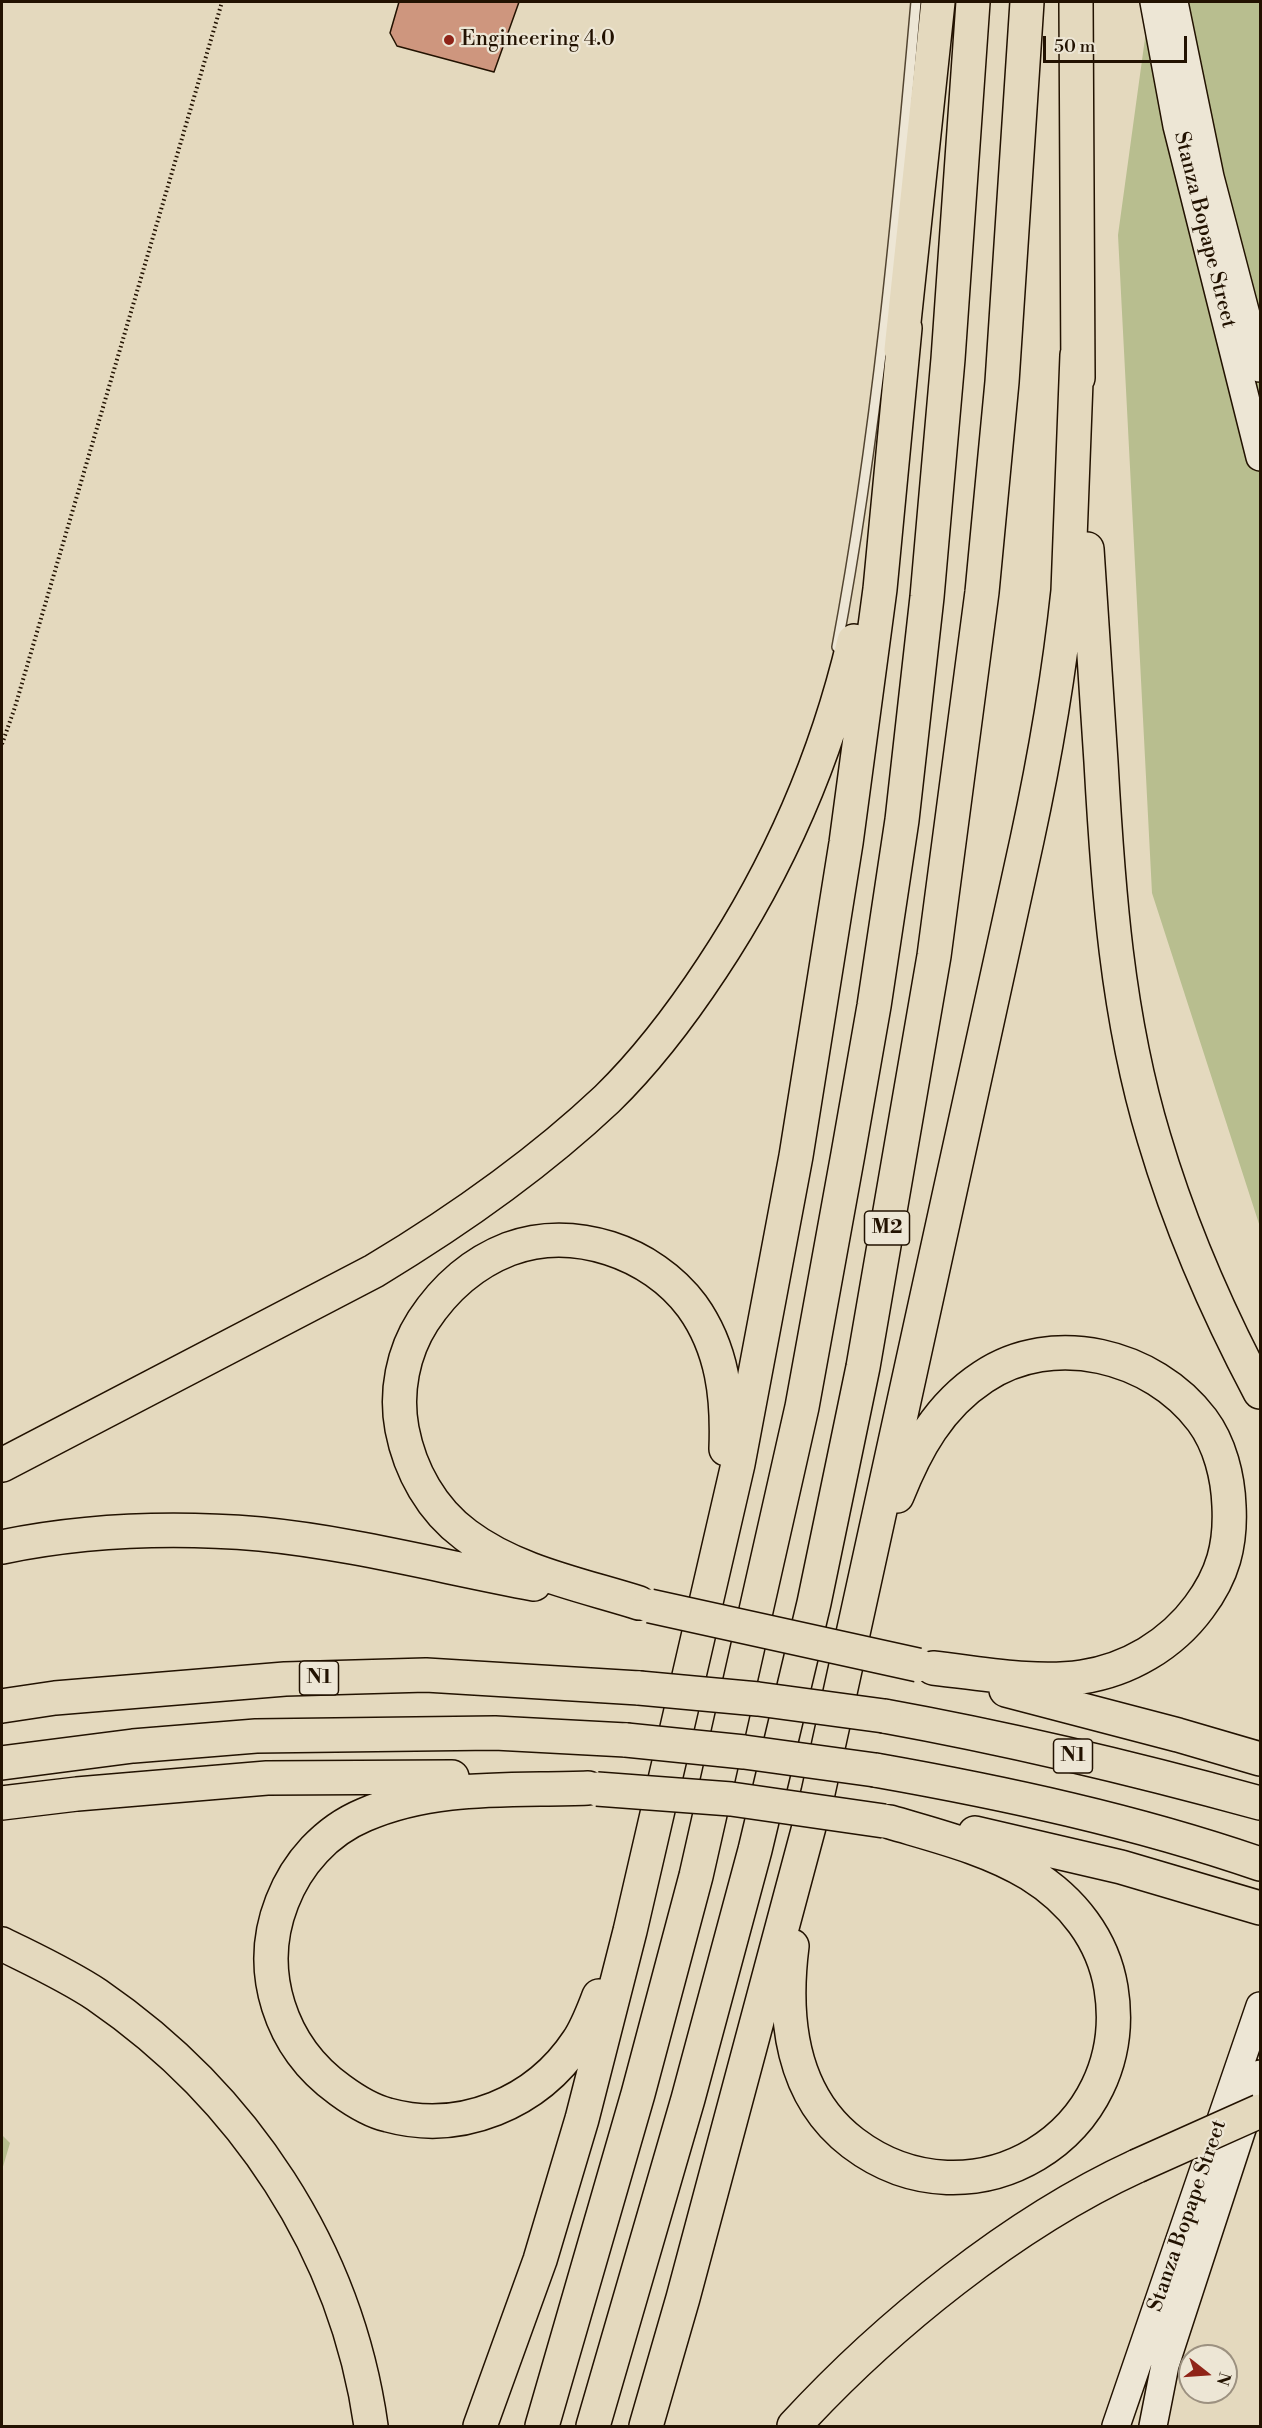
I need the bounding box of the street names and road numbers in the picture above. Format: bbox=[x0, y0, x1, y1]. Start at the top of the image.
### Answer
street label: Stanza Bopape Street bbox=[1167, 129, 1241, 331]
road number: M2 bbox=[864, 1211, 910, 1245]
road number: N1 bbox=[300, 1661, 338, 1695]
road number: N1 bbox=[1054, 1739, 1092, 1773]
street label: Stanza Bopape Street bbox=[1143, 2117, 1233, 2315]

